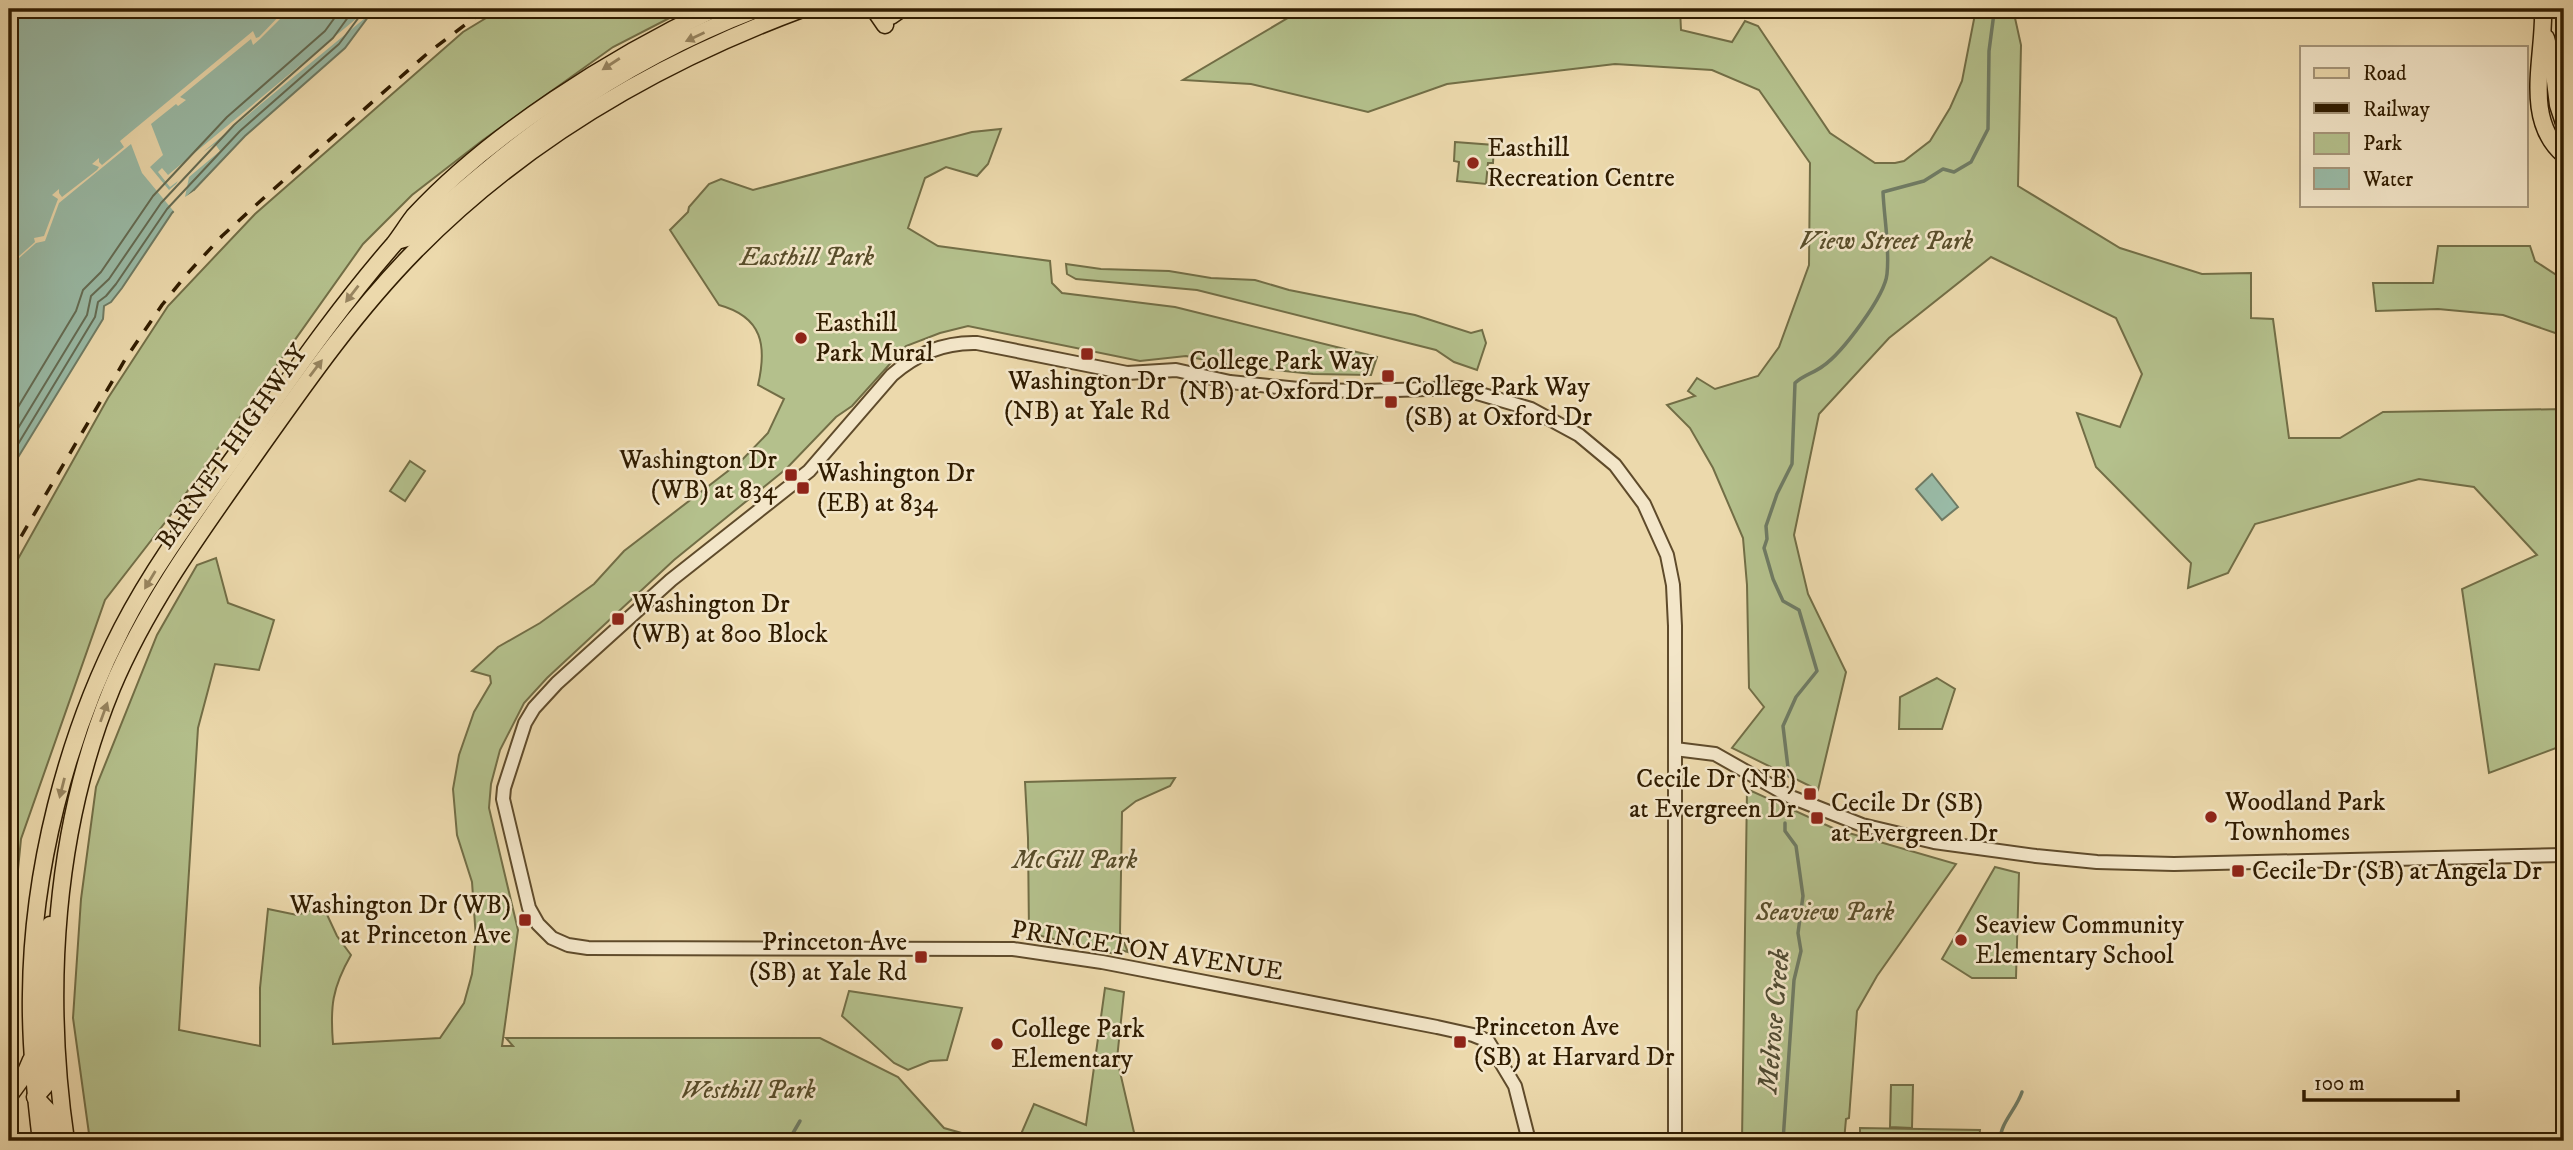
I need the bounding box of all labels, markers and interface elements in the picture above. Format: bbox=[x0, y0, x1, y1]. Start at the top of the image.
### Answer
one-way arrow bbox=[685, 31, 705, 43]
legend bbox=[2300, 46, 2528, 206]
one-way arrow bbox=[601, 58, 620, 71]
text: Road bbox=[2363, 61, 2407, 87]
text: Railway bbox=[2363, 97, 2431, 123]
text: Park bbox=[2363, 131, 2403, 157]
place label: Easthill Recreation Centre bbox=[1487, 132, 1675, 195]
marker: Easthill Recreation Centre bbox=[1465, 155, 1481, 171]
text: Water bbox=[2362, 167, 2413, 193]
park label: View Street Park bbox=[1799, 225, 1973, 258]
park label: Easthill Park bbox=[738, 241, 874, 274]
one-way arrow bbox=[346, 285, 360, 303]
place label: Easthill Park Mural bbox=[815, 307, 934, 370]
marker: Easthill Park Mural bbox=[793, 330, 809, 346]
street label: BARNET HIGHWAY bbox=[149, 337, 316, 556]
place label: College Park Way (NB) at Oxford Dr bbox=[1179, 345, 1375, 408]
marker: Washington Dr (NB) at Yale Rd bbox=[1079, 346, 1095, 362]
one-way arrow bbox=[309, 360, 324, 378]
place label: Washington Dr (NB) at Yale Rd bbox=[1004, 365, 1170, 428]
marker: College Park Way (NB) at Oxford Dr bbox=[1380, 368, 1396, 384]
place label: College Park Way (SB) at Oxford Dr bbox=[1405, 371, 1592, 434]
marker: College Park Way (SB) at Oxford Dr bbox=[1383, 394, 1399, 410]
place label: Washington Dr (WB) at 834 bbox=[618, 444, 778, 507]
place label: Washington Dr (EB) at 834 bbox=[816, 457, 975, 520]
marker: Washington Dr (WB) at 834 bbox=[783, 467, 799, 483]
marker: Washington Dr (EB) at 834 bbox=[795, 480, 811, 496]
one-way arrow bbox=[144, 570, 156, 589]
place label: Washington Dr (WB) at 800 Block bbox=[631, 588, 828, 651]
marker: Washington Dr (WB) at 800 Block bbox=[610, 611, 626, 627]
one-way arrow bbox=[98, 701, 109, 722]
place label: Cecile Dr (NB) at Evergreen Dr bbox=[1629, 763, 1796, 826]
one-way arrow bbox=[56, 777, 67, 799]
marker: Cecile Dr (NB) at Evergreen Dr bbox=[1802, 786, 1818, 802]
place label: Woodland Park Townhomes bbox=[2224, 786, 2385, 849]
place label: Cecile Dr (SB) at Evergreen Dr bbox=[1831, 787, 1998, 850]
marker: Woodland Park Townhomes bbox=[2203, 809, 2219, 825]
marker: Cecile Dr (SB) at Evergreen Dr bbox=[1809, 810, 1825, 826]
park label: McGill Park bbox=[1011, 844, 1138, 877]
place label: Cecile Dr (SB) at Angela Dr bbox=[2252, 855, 2542, 888]
marker: Cecile Dr (SB) at Angela Dr bbox=[2230, 863, 2246, 879]
place label: Washington Dr (WB) at Princeton Ave bbox=[289, 889, 511, 952]
park label: Seaview Park bbox=[1755, 896, 1894, 929]
place label: Seaview Community Elementary School bbox=[1975, 909, 2184, 972]
marker: Washington Dr (WB) at Princeton Ave bbox=[517, 912, 533, 928]
street label: PRINCETON AVENUE bbox=[1009, 913, 1285, 989]
place label: Princeton Ave (SB) at Yale Rd bbox=[749, 926, 907, 989]
marker: Seaview Community Elementary School bbox=[1953, 932, 1969, 948]
water label: Melrose Creek bbox=[1750, 947, 1798, 1096]
marker: Princeton Ave (SB) at Yale Rd bbox=[913, 949, 929, 965]
place label: Princeton Ave (SB) at Harvard Dr bbox=[1474, 1011, 1675, 1074]
place label: College Park Elementary bbox=[1011, 1013, 1145, 1076]
marker: Princeton Ave (SB) at Harvard Dr bbox=[1452, 1034, 1468, 1050]
marker: College Park Elementary bbox=[989, 1036, 1005, 1052]
scale bar bbox=[2304, 1059, 2458, 1103]
text: 100 m bbox=[2314, 1071, 2365, 1097]
park label: Westhill Park bbox=[680, 1074, 816, 1107]

